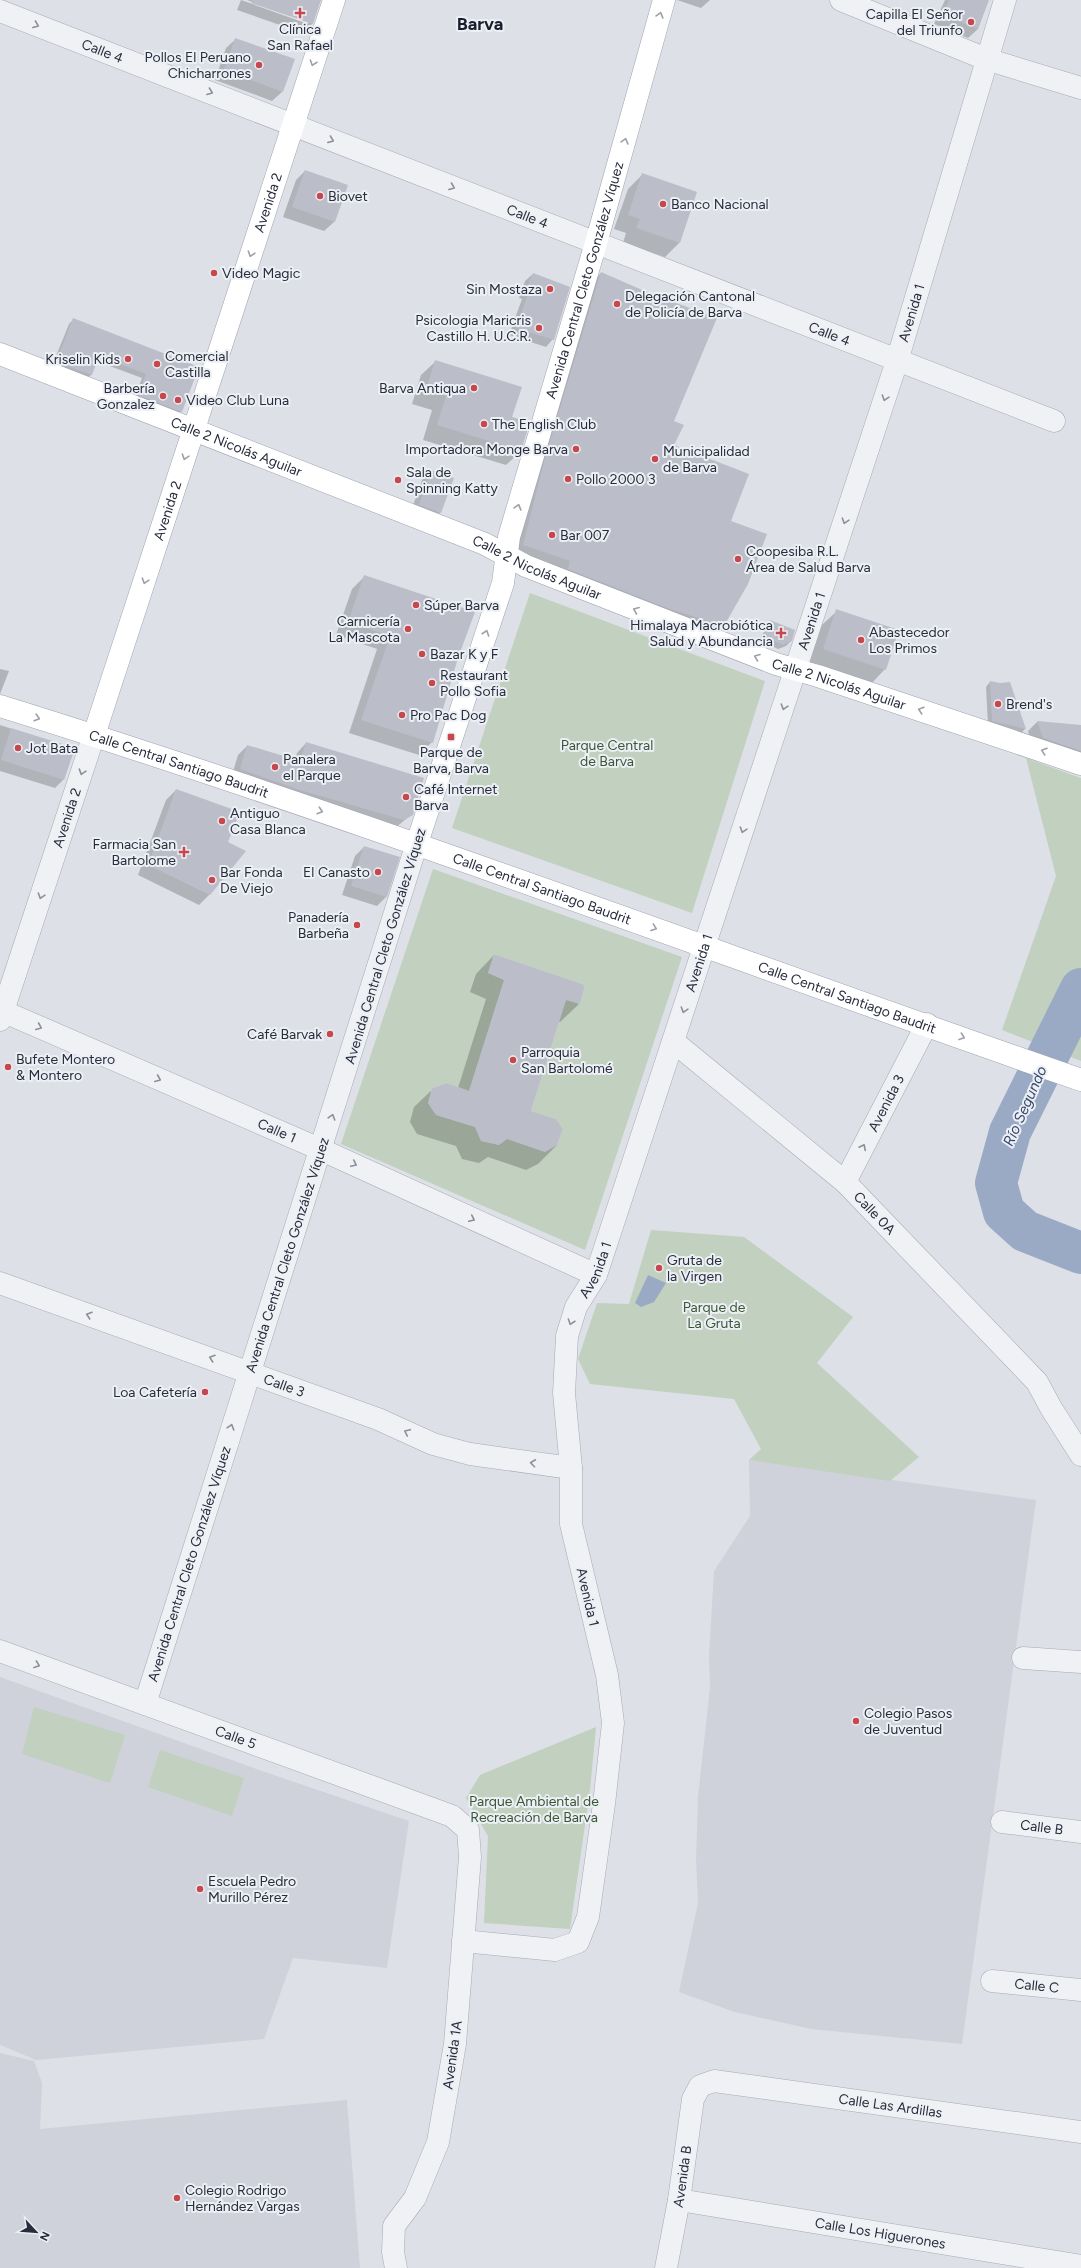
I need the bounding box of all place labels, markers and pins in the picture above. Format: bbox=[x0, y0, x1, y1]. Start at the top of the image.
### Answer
place label: Capilla El Señor del Triunfo bbox=[866, 6, 963, 39]
marker: Clínica San Rafael bbox=[294, 7, 306, 19]
marker: Capilla El Señor del Triunfo bbox=[966, 17, 976, 27]
place label: Clínica San Rafael bbox=[267, 21, 333, 54]
place label: Pollos El Peruano Chicharrones bbox=[145, 49, 251, 82]
marker: Pollos El Peruano Chicharrones bbox=[254, 60, 264, 70]
place label: Biovet bbox=[328, 188, 368, 205]
marker: Biovet bbox=[315, 191, 325, 201]
place label: Banco Nacional bbox=[671, 196, 769, 213]
marker: Banco Nacional bbox=[658, 199, 668, 209]
place label: Video Magic bbox=[222, 265, 301, 282]
marker: Video Magic bbox=[209, 268, 219, 278]
place label: Sin Mostaza bbox=[466, 281, 542, 298]
marker: Sin Mostaza bbox=[545, 284, 555, 294]
place label: Delegación Cantonal de Policía de Barva bbox=[625, 288, 755, 321]
marker: Delegación Cantonal de Policía de Barva bbox=[612, 299, 622, 309]
place label: Psicologia Maricris Castillo H. U.C.R. bbox=[415, 312, 531, 345]
marker: Psicologia Maricris Castillo H. U.C.R. bbox=[534, 323, 544, 333]
place label: Comercial Castilla bbox=[165, 348, 229, 381]
place label: Kriselin Kids bbox=[45, 351, 120, 368]
marker: Kriselin Kids bbox=[123, 354, 133, 364]
marker: Comercial Castilla bbox=[152, 359, 162, 369]
place label: Barbería Gonzalez bbox=[97, 380, 155, 413]
place label: Barva Antiqua bbox=[379, 380, 466, 397]
marker: Barva Antiqua bbox=[469, 383, 479, 393]
marker: Barbería Gonzalez bbox=[158, 391, 168, 401]
place label: Video Club Luna bbox=[186, 392, 289, 409]
marker: Video Club Luna bbox=[173, 395, 183, 405]
place label: The English Club bbox=[492, 416, 596, 433]
marker: The English Club bbox=[479, 419, 489, 429]
place label: Importadora Monge Barva bbox=[405, 441, 568, 458]
place label: Municipalidad de Barva bbox=[663, 443, 750, 476]
marker: Importadora Monge Barva bbox=[571, 444, 581, 454]
marker: Municipalidad de Barva bbox=[650, 454, 660, 464]
place label: Sala de Spinning Katty bbox=[406, 464, 499, 497]
place label: Pollo 2000 3 bbox=[576, 471, 656, 488]
marker: Pollo 2000 3 bbox=[563, 474, 573, 484]
marker: Sala de Spinning Katty bbox=[393, 475, 403, 485]
place label: Bar 007 bbox=[560, 527, 610, 544]
marker: Bar 007 bbox=[547, 530, 557, 540]
place label: Coopesiba R.L. Área de Salud Barva bbox=[746, 543, 871, 576]
marker: Coopesiba R.L. Área de Salud Barva bbox=[733, 554, 743, 564]
place label: Súper Barva bbox=[424, 597, 499, 614]
marker: Súper Barva bbox=[411, 600, 421, 610]
place label: Carnicería La Mascota bbox=[329, 613, 400, 646]
place label: Himalaya Macrobiótica Salud y Abundancia bbox=[630, 617, 773, 650]
marker: Carnicería La Mascota bbox=[403, 624, 413, 634]
place label: Abastecedor Los Primos bbox=[869, 624, 950, 657]
marker: Himalaya Macrobiótica Salud y Abundancia bbox=[776, 628, 786, 638]
marker: Abastecedor Los Primos bbox=[856, 635, 866, 645]
place label: Bazar K y F bbox=[430, 646, 499, 663]
marker: Bazar K y F bbox=[417, 649, 427, 659]
place label: Restaurant Pollo Sofia bbox=[440, 667, 508, 700]
marker: Restaurant Pollo Sofia bbox=[427, 678, 437, 688]
place label: Brend's bbox=[1006, 696, 1052, 713]
marker: Brend's bbox=[993, 699, 1003, 709]
place label: Pro Pac Dog bbox=[410, 707, 486, 724]
marker: Pro Pac Dog bbox=[397, 710, 407, 720]
marker: Parque de Barva, Barva bbox=[446, 732, 456, 742]
place label: Jot Bata bbox=[26, 740, 78, 757]
marker: Jot Bata bbox=[13, 743, 23, 753]
place label: Parque de Barva, Barva bbox=[413, 744, 489, 777]
place label: Panalera el Parque bbox=[283, 751, 341, 784]
marker: Panalera el Parque bbox=[270, 762, 280, 772]
place label: Café Internet Barva bbox=[414, 781, 497, 814]
marker: Café Internet Barva bbox=[401, 792, 411, 802]
place label: Antiguo Casa Blanca bbox=[230, 805, 306, 838]
marker: Antiguo Casa Blanca bbox=[217, 816, 227, 826]
place label: Farmacia San Bartolome bbox=[93, 836, 176, 869]
marker: Farmacia San Bartolome bbox=[179, 847, 189, 857]
place label: Bar Fonda De Viejo bbox=[220, 864, 283, 897]
place label: El Canasto bbox=[303, 864, 370, 881]
marker: El Canasto bbox=[373, 867, 383, 877]
marker: Bar Fonda De Viejo bbox=[207, 875, 217, 885]
place label: Panadería Barbeña bbox=[288, 909, 349, 942]
marker: Panadería Barbeña bbox=[352, 920, 362, 930]
place label: Café Barvak bbox=[247, 1026, 322, 1043]
marker: Café Barvak bbox=[325, 1029, 335, 1039]
place label: Parroquia San Bartolomé bbox=[521, 1044, 613, 1077]
place label: Bufete Montero & Montero bbox=[16, 1051, 115, 1084]
marker: Parroquia San Bartolomé bbox=[508, 1055, 518, 1065]
marker: Bufete Montero & Montero bbox=[3, 1062, 13, 1072]
place label: Gruta de la Virgen bbox=[667, 1252, 722, 1285]
marker: Gruta de la Virgen bbox=[654, 1263, 664, 1273]
place label: Loa Cafetería bbox=[113, 1384, 197, 1401]
marker: Loa Cafetería bbox=[200, 1387, 210, 1397]
place label: Colegio Pasos de Juventud bbox=[864, 1705, 952, 1738]
marker: Colegio Pasos de Juventud bbox=[851, 1716, 861, 1726]
place label: Escuela Pedro Murillo Pérez bbox=[208, 1873, 296, 1906]
marker: Escuela Pedro Murillo Pérez bbox=[195, 1884, 205, 1894]
place label: Colegio Rodrigo Hernández Vargas bbox=[185, 2182, 300, 2215]
marker: Colegio Rodrigo Hernández Vargas bbox=[172, 2193, 182, 2203]

